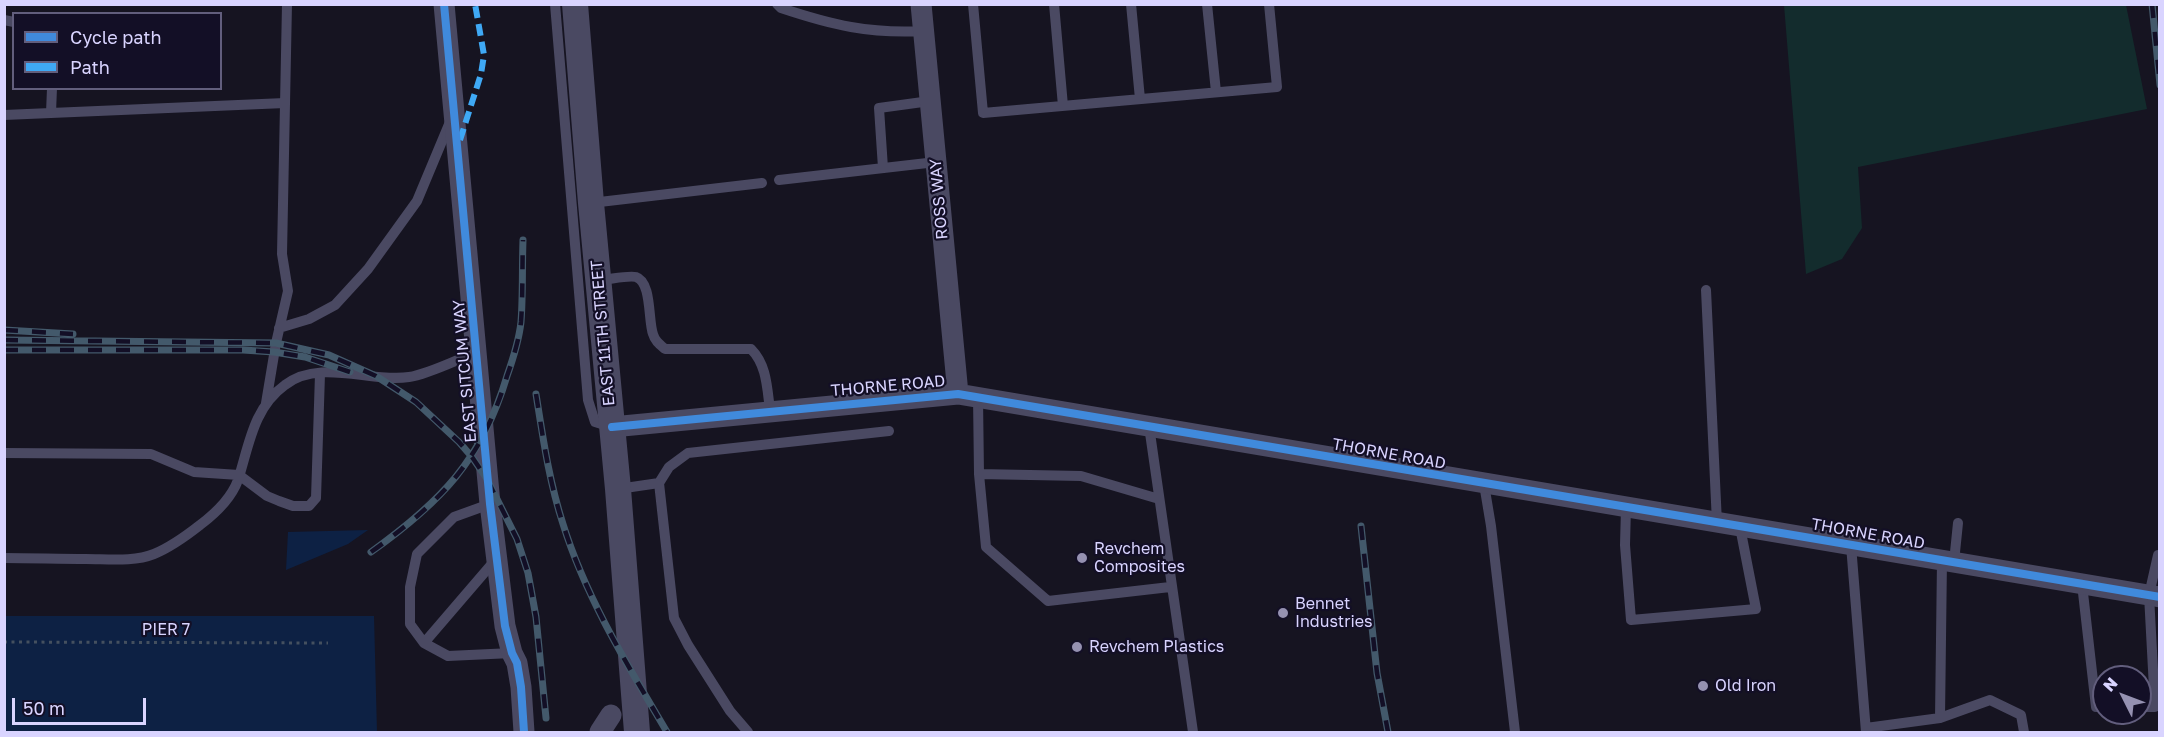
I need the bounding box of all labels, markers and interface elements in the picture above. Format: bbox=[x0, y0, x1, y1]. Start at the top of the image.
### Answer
legend bbox=[12, 12, 222, 90]
text: Cycle path bbox=[70, 26, 162, 48]
text: Path bbox=[70, 56, 110, 78]
street label: ROSS WAY bbox=[926, 158, 952, 240]
street label: EAST 11TH STREET bbox=[587, 259, 619, 407]
street label: EAST SITCUM WAY bbox=[449, 299, 481, 443]
street label: THORNE ROAD bbox=[830, 371, 946, 401]
street label: THORNE ROAD bbox=[1331, 435, 1447, 473]
street label: THORNE ROAD bbox=[1810, 515, 1926, 553]
place label: Revchem Composites bbox=[1094, 539, 1185, 577]
marker: Revchem Composites bbox=[1075, 551, 1089, 565]
place label: Bennet Industries bbox=[1295, 594, 1373, 632]
marker: Bennet Industries bbox=[1276, 606, 1290, 620]
street label: PIER 7 bbox=[142, 620, 190, 640]
place label: Revchem Plastics bbox=[1089, 637, 1224, 657]
marker: Revchem Plastics bbox=[1070, 640, 1084, 654]
north arrow bbox=[2092, 665, 2152, 725]
text: N bbox=[2099, 673, 2122, 696]
place label: Old Iron bbox=[1715, 676, 1776, 696]
marker: Old Iron bbox=[1696, 679, 1710, 693]
scale bar bbox=[15, 686, 148, 724]
text: 50 m bbox=[23, 697, 65, 719]

